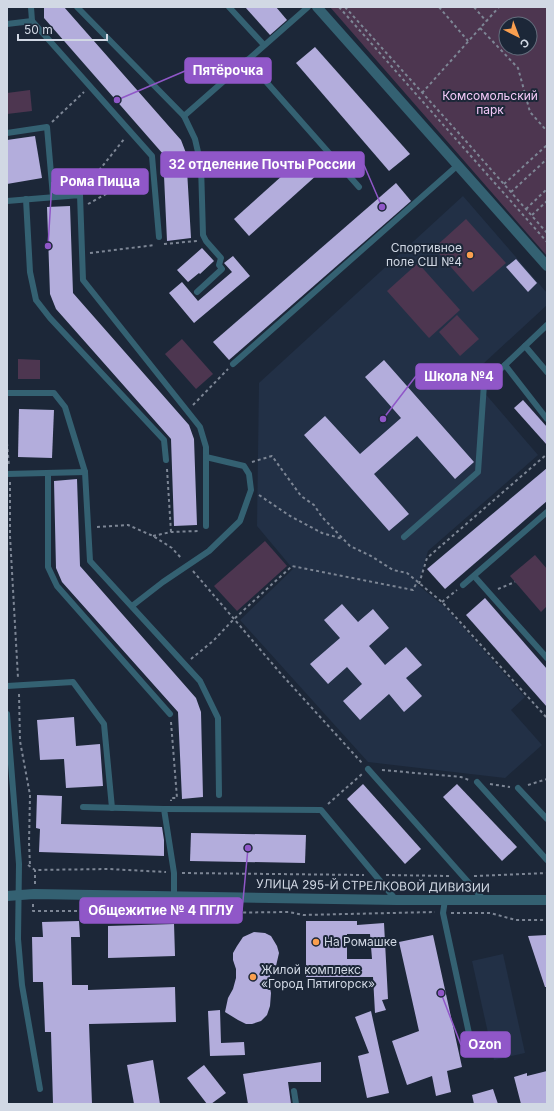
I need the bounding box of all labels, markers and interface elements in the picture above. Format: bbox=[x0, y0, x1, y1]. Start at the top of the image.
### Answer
scale bar bbox=[18, 16, 107, 42]
north arrow bbox=[498, 16, 538, 56]
text: 50 m bbox=[24, 22, 53, 37]
text: С bbox=[517, 36, 532, 51]
callout: Пятёрочка bbox=[185, 58, 271, 83]
text: Пятёрочка bbox=[193, 62, 263, 78]
park label: Комсомольский парк bbox=[442, 88, 538, 117]
callout: 32 отделение Почты России bbox=[161, 152, 364, 177]
text: 32 отделение Почты России bbox=[169, 156, 356, 172]
callout: Рома Пицца bbox=[52, 169, 148, 194]
text: Рома Пицца bbox=[60, 173, 140, 189]
place label: Спортивное поле СШ №4 bbox=[386, 240, 462, 269]
marker: Спортивное поле СШ №4 bbox=[465, 250, 475, 260]
callout: Школа №4 bbox=[416, 364, 502, 389]
text: Школа №4 bbox=[424, 368, 494, 384]
street label: УЛИЦА 295-Й СТРЕЛКОВОЙ ДИВИЗИИ bbox=[256, 876, 490, 895]
callout: Общежитие № 4 ПГЛУ bbox=[80, 898, 242, 923]
text: Общежитие № 4 ПГЛУ bbox=[88, 902, 234, 918]
place label: На Ромашке bbox=[324, 934, 397, 949]
marker: На Ромашке bbox=[311, 937, 321, 947]
place label: Жилой комплекс «Город Пятигорск» bbox=[261, 962, 375, 991]
marker: Жилой комплекс «Город Пятигорск» bbox=[248, 972, 258, 982]
callout: Ozon bbox=[461, 1032, 510, 1057]
text: Ozon bbox=[468, 1036, 502, 1052]

